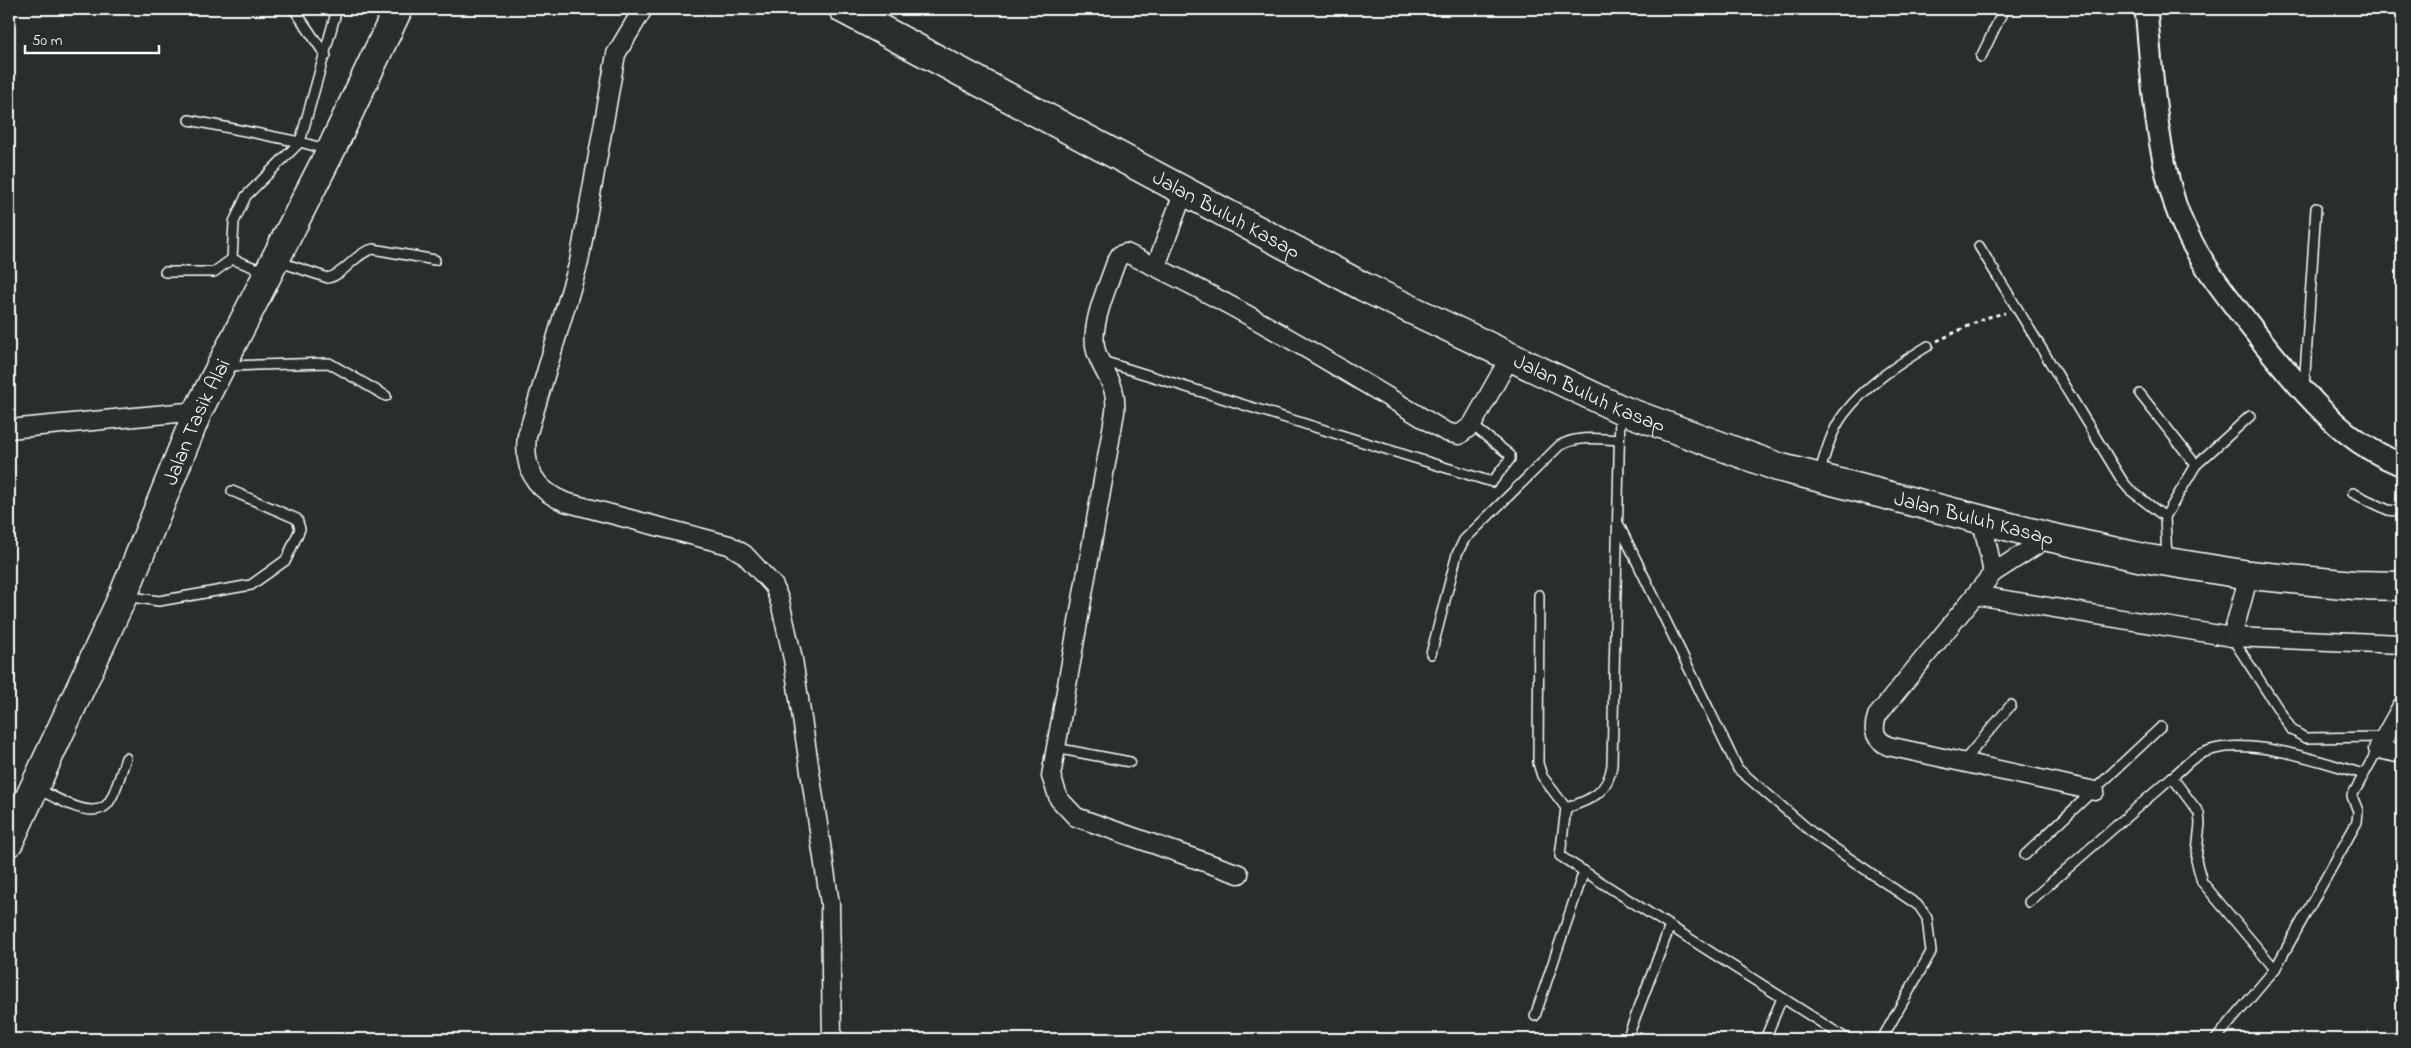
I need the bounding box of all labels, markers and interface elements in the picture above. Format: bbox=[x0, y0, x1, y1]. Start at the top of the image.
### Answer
scale bar bbox=[25, 22, 159, 54]
text: 50 m bbox=[32, 30, 63, 52]
street label: Jalan Buluh Kasap bbox=[1146, 164, 1305, 267]
street label: Jalan Buluh Kasap bbox=[1508, 347, 1669, 441]
street label: Jalan Tasik Alai bbox=[156, 354, 239, 490]
street label: Jalan Buluh Kasap bbox=[1891, 485, 2057, 555]

